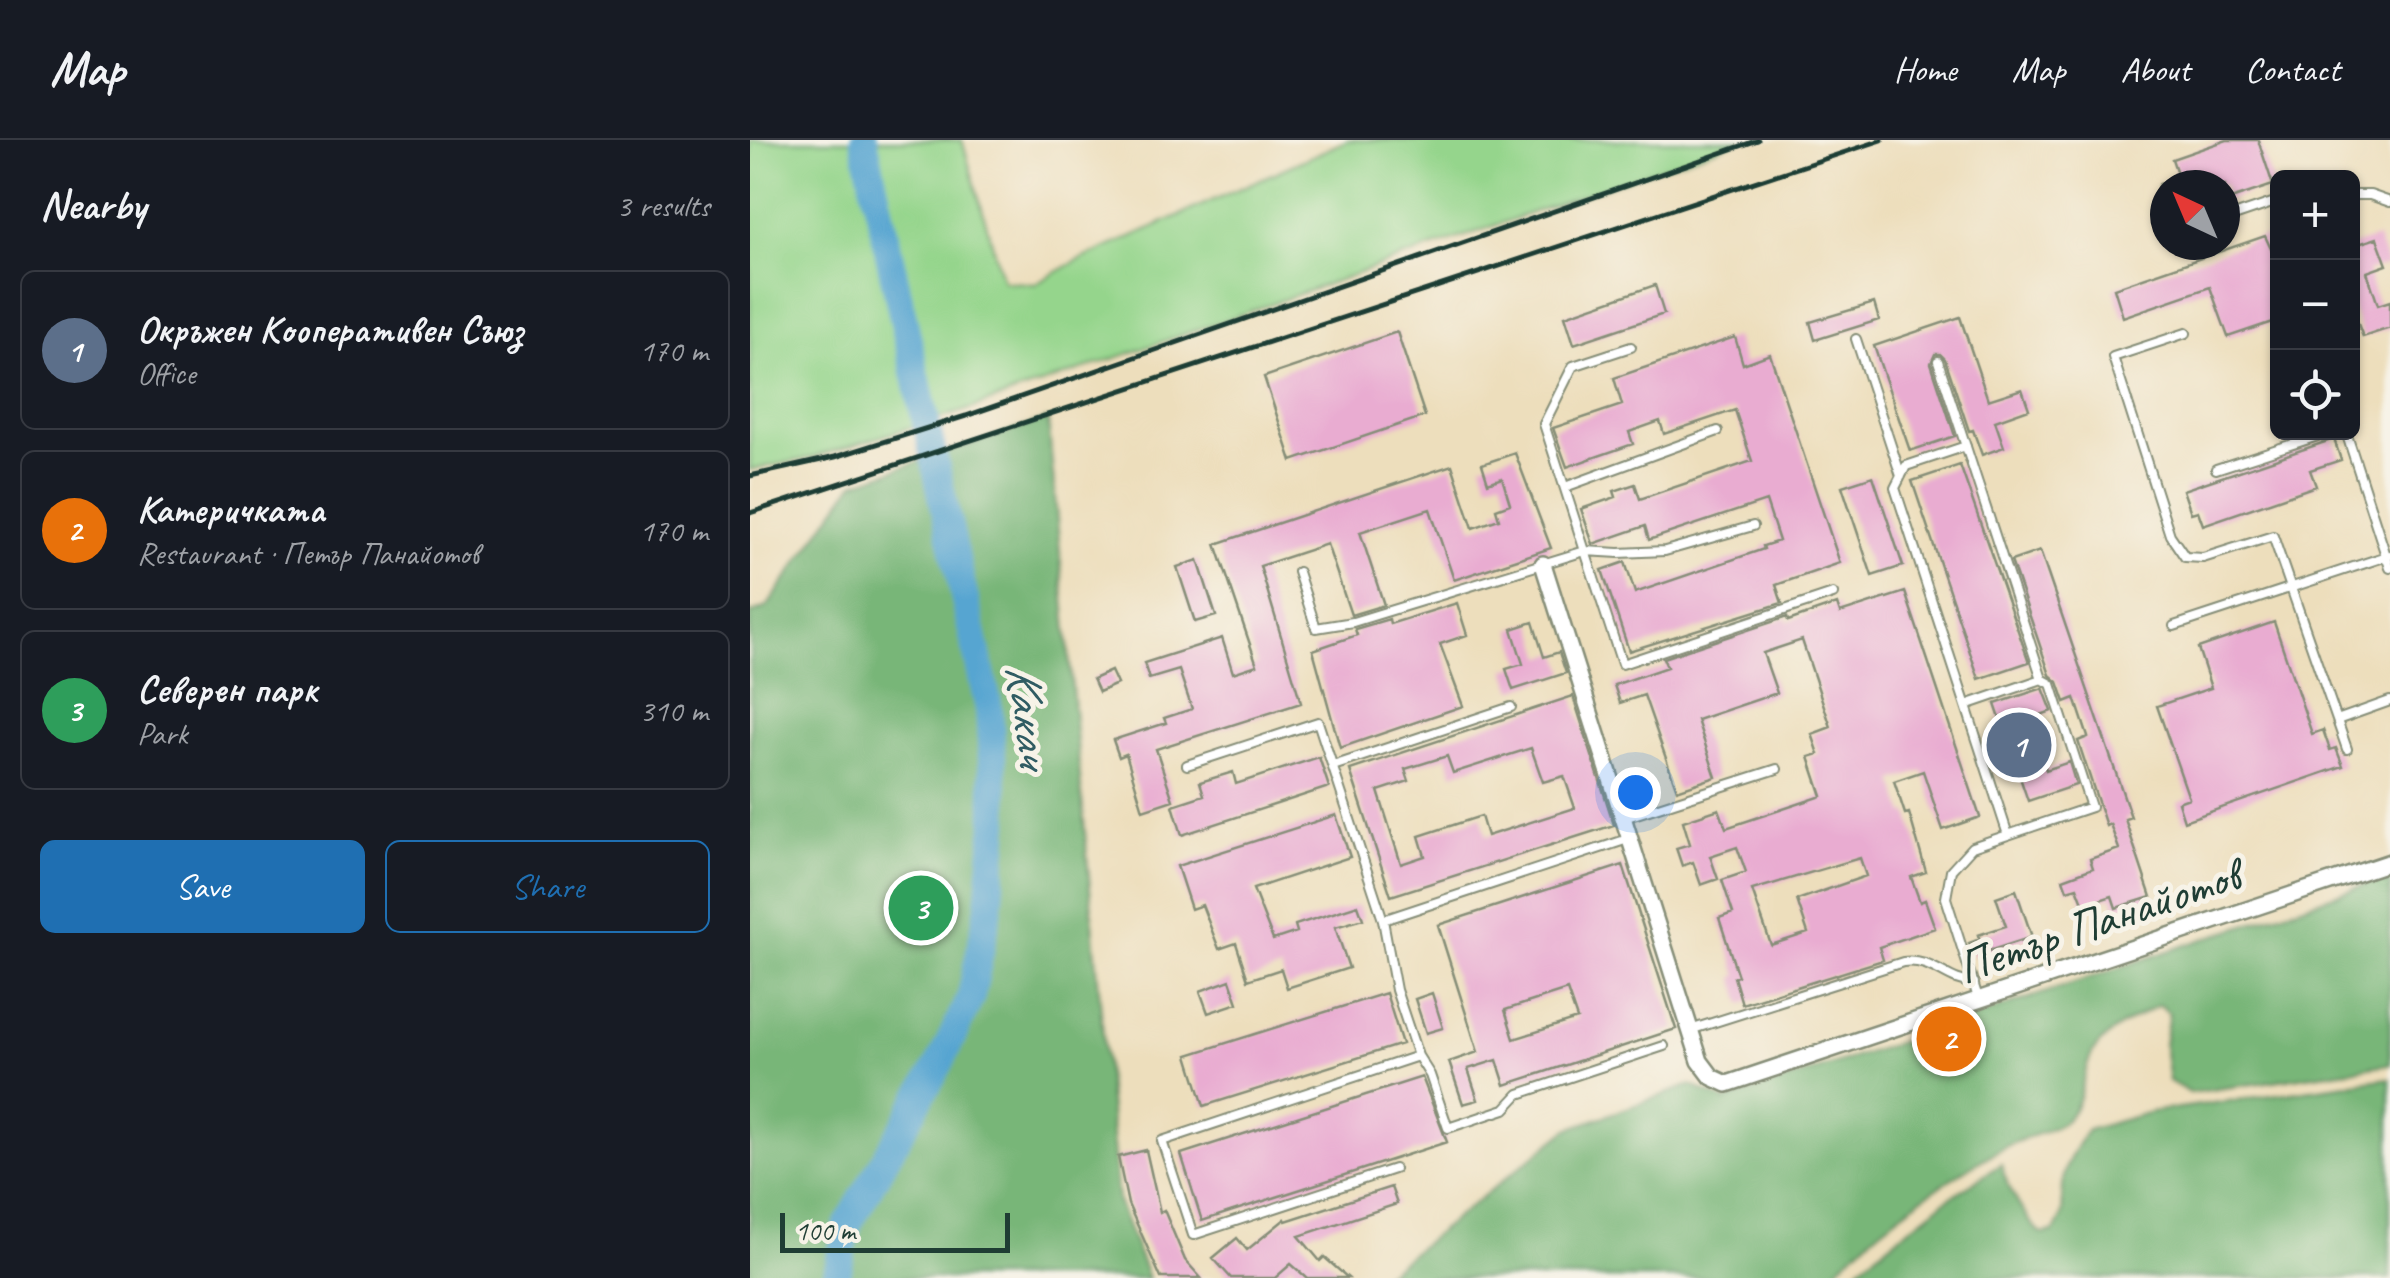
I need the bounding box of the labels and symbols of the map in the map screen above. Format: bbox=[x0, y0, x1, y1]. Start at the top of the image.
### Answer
north arrow bbox=[2150, 170, 2240, 260]
water label: Какач bbox=[992, 661, 1067, 777]
pin: 1 bbox=[1986, 708, 2052, 782]
your location bbox=[1610, 767, 1661, 818]
street label: Петър Панайотов bbox=[1949, 842, 2255, 997]
pin: 3 bbox=[888, 870, 954, 946]
pin: 2 bbox=[1916, 1002, 1982, 1076]
scale bar bbox=[780, 1208, 1010, 1252]

